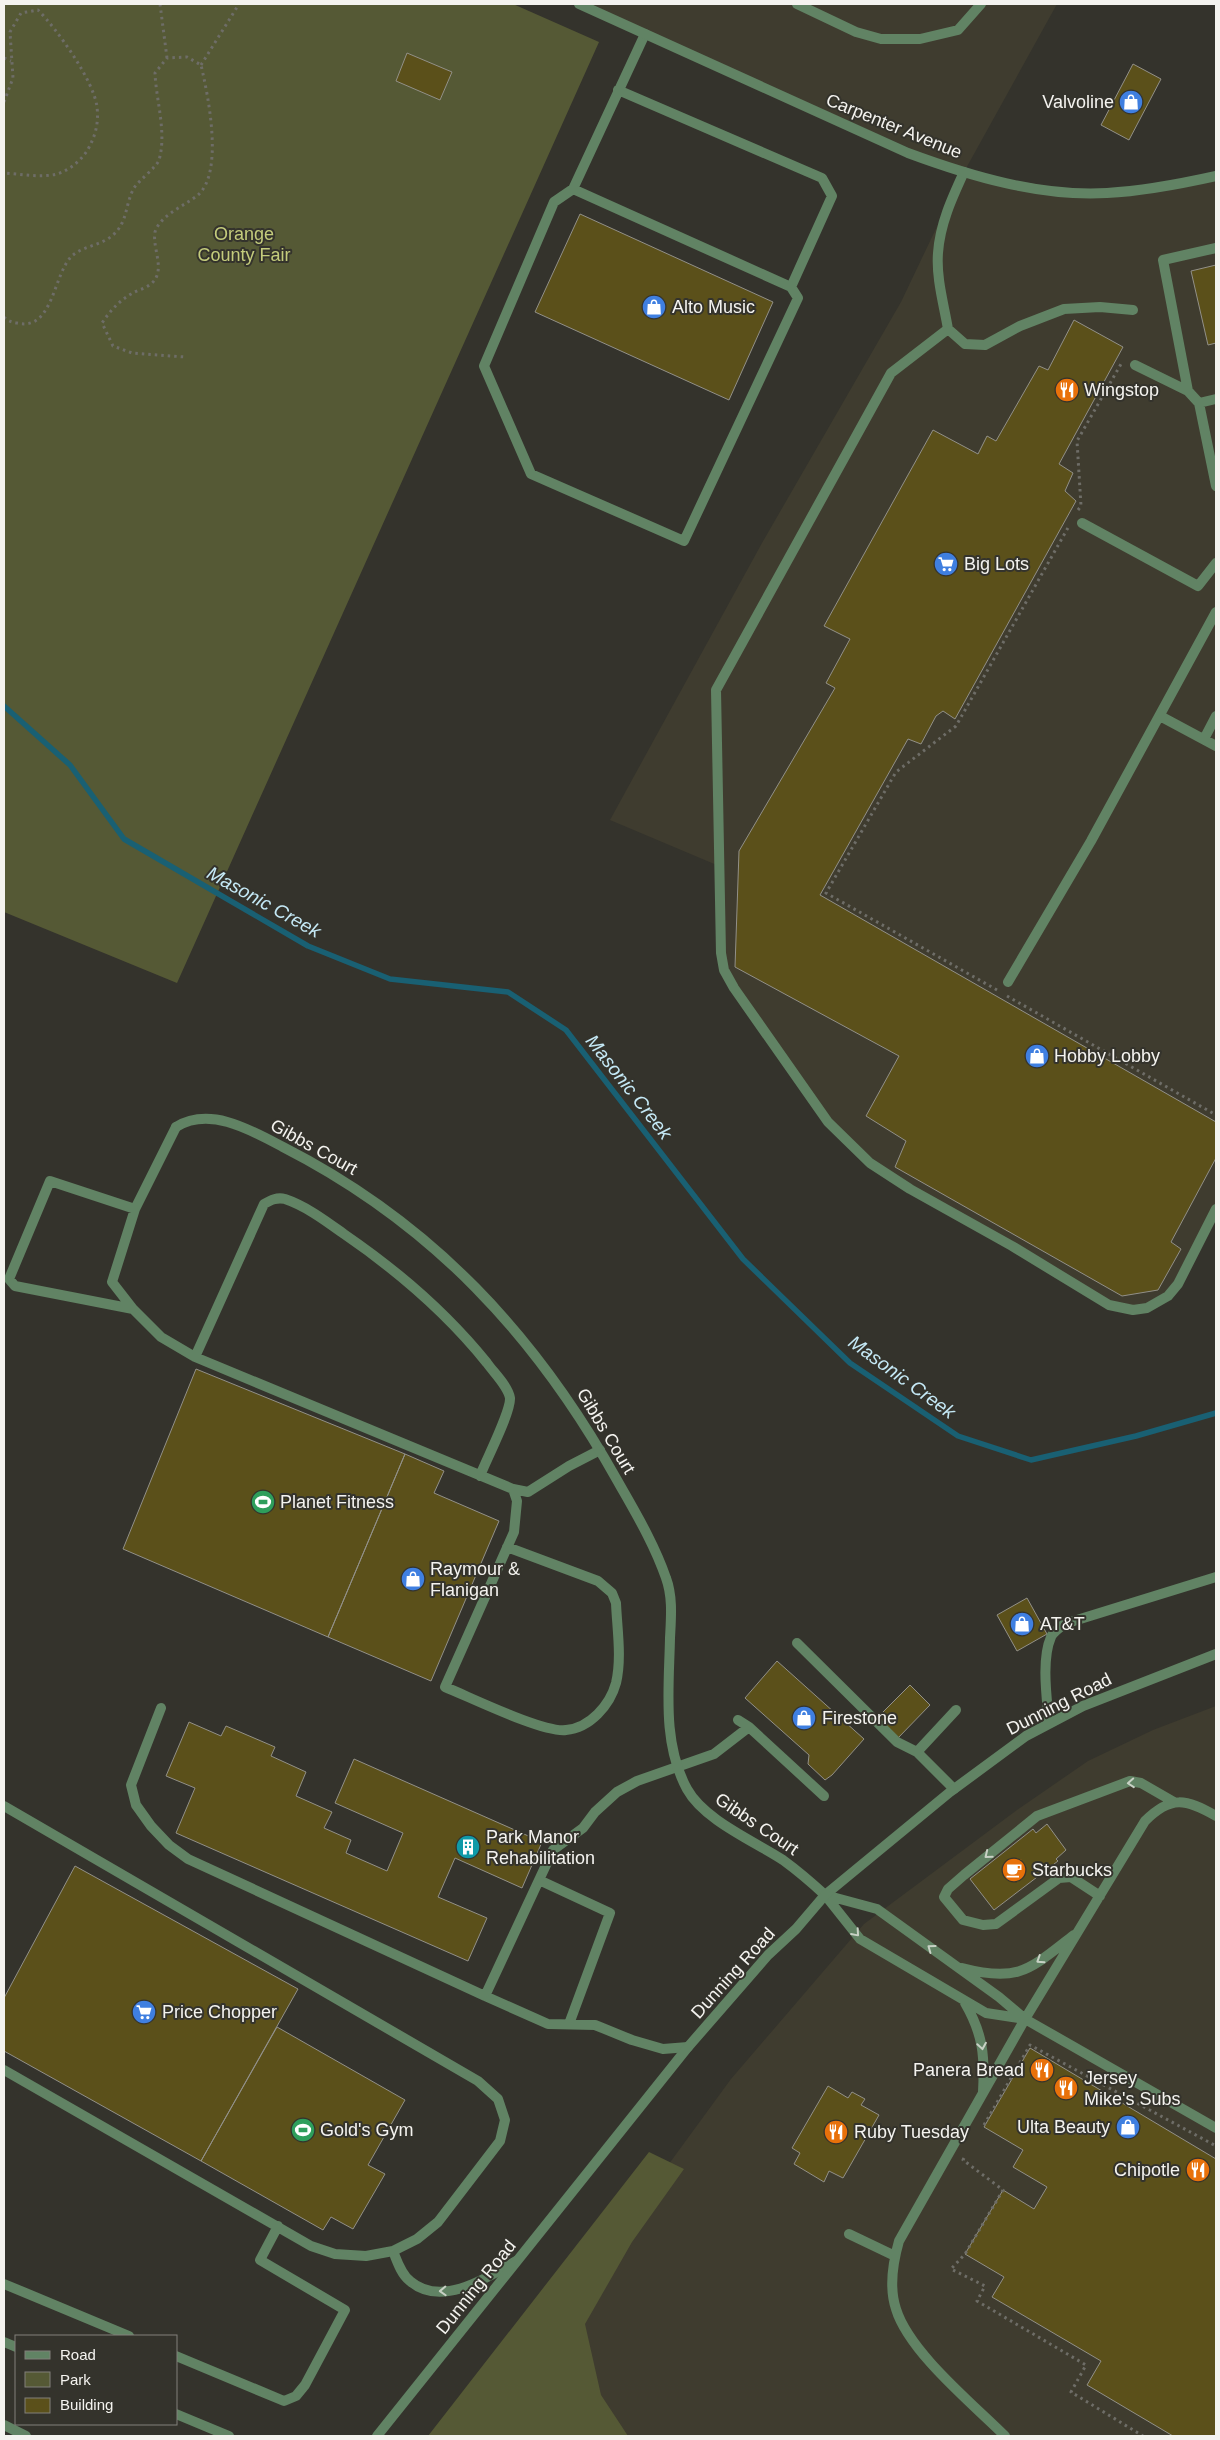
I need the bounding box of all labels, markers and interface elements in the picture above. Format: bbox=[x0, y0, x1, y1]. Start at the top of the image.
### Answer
shop icon: Valvoline bbox=[1118, 89, 1144, 115]
street label: Carpenter Avenue bbox=[823, 90, 965, 162]
place label: Valvoline bbox=[1042, 92, 1114, 112]
park label: Orange County Fair bbox=[197, 224, 291, 265]
shop icon: Alto Music bbox=[641, 294, 667, 320]
place label: Alto Music bbox=[672, 297, 755, 317]
restaurant icon: Wingstop bbox=[1054, 377, 1080, 403]
place label: Wingstop bbox=[1084, 380, 1159, 400]
supermarket icon: Big Lots bbox=[933, 551, 959, 577]
place label: Big Lots bbox=[964, 554, 1029, 574]
water label: Masonic Creek bbox=[203, 862, 326, 943]
water label: Masonic Creek bbox=[582, 1031, 677, 1145]
shop icon: Hobby Lobby bbox=[1024, 1043, 1050, 1069]
place label: Hobby Lobby bbox=[1054, 1046, 1160, 1066]
street label: Gibbs Court bbox=[267, 1115, 361, 1179]
water label: Masonic Creek bbox=[845, 1331, 961, 1424]
street label: Gibbs Court bbox=[573, 1385, 639, 1477]
sports icon: Planet Fitness bbox=[250, 1489, 276, 1515]
place label: Planet Fitness bbox=[280, 1492, 394, 1512]
place label: Raymour & Flanigan bbox=[430, 1559, 520, 1600]
shop icon: Raymour & Flanigan bbox=[400, 1566, 426, 1592]
shop icon: AT&T bbox=[1009, 1611, 1035, 1637]
place label: AT&T bbox=[1040, 1614, 1085, 1634]
street label: Dunning Road bbox=[1003, 1669, 1115, 1739]
shop icon: Firestone bbox=[791, 1705, 817, 1731]
place label: Firestone bbox=[822, 1708, 897, 1728]
one-way arrow bbox=[1126, 1777, 1134, 1788]
street label: Gibbs Court bbox=[712, 1789, 802, 1859]
place label: Park Manor Rehabilitation bbox=[486, 1827, 595, 1868]
building icon: Park Manor Rehabilitation bbox=[455, 1834, 481, 1860]
one-way arrow bbox=[985, 1849, 994, 1858]
cafe icon: Starbucks bbox=[1001, 1857, 1027, 1883]
place label: Starbucks bbox=[1032, 1860, 1112, 1880]
street label: Dunning Road bbox=[687, 1924, 779, 2022]
one-way arrow bbox=[850, 1928, 859, 1937]
one-way arrow bbox=[927, 1945, 937, 1954]
one-way arrow bbox=[1037, 1954, 1046, 1964]
supermarket icon: Price Chopper bbox=[131, 1999, 157, 2025]
place label: Price Chopper bbox=[162, 2002, 277, 2022]
one-way arrow bbox=[977, 2042, 987, 2051]
restaurant icon: Panera Bread bbox=[1029, 2057, 1055, 2083]
place label: Panera Bread bbox=[913, 2060, 1024, 2080]
place label: Jersey Mike's Subs bbox=[1084, 2068, 1180, 2109]
restaurant icon: Jersey Mike's Subs bbox=[1053, 2075, 1079, 2101]
shop icon: Ulta Beauty bbox=[1115, 2114, 1141, 2140]
sports icon: Gold's Gym bbox=[290, 2117, 316, 2143]
place label: Ulta Beauty bbox=[1017, 2117, 1110, 2137]
restaurant icon: Ruby Tuesday bbox=[823, 2119, 849, 2145]
place label: Gold's Gym bbox=[320, 2120, 413, 2140]
place label: Ruby Tuesday bbox=[854, 2122, 969, 2142]
restaurant icon: Chipotle bbox=[1185, 2157, 1211, 2183]
place label: Chipotle bbox=[1114, 2160, 1180, 2180]
street label: Dunning Road bbox=[432, 2236, 520, 2338]
one-way arrow bbox=[438, 2285, 446, 2296]
legend bbox=[15, 2335, 178, 2425]
text: Road bbox=[60, 2346, 96, 2363]
text: Park bbox=[60, 2371, 91, 2388]
text: Building bbox=[60, 2396, 113, 2413]

